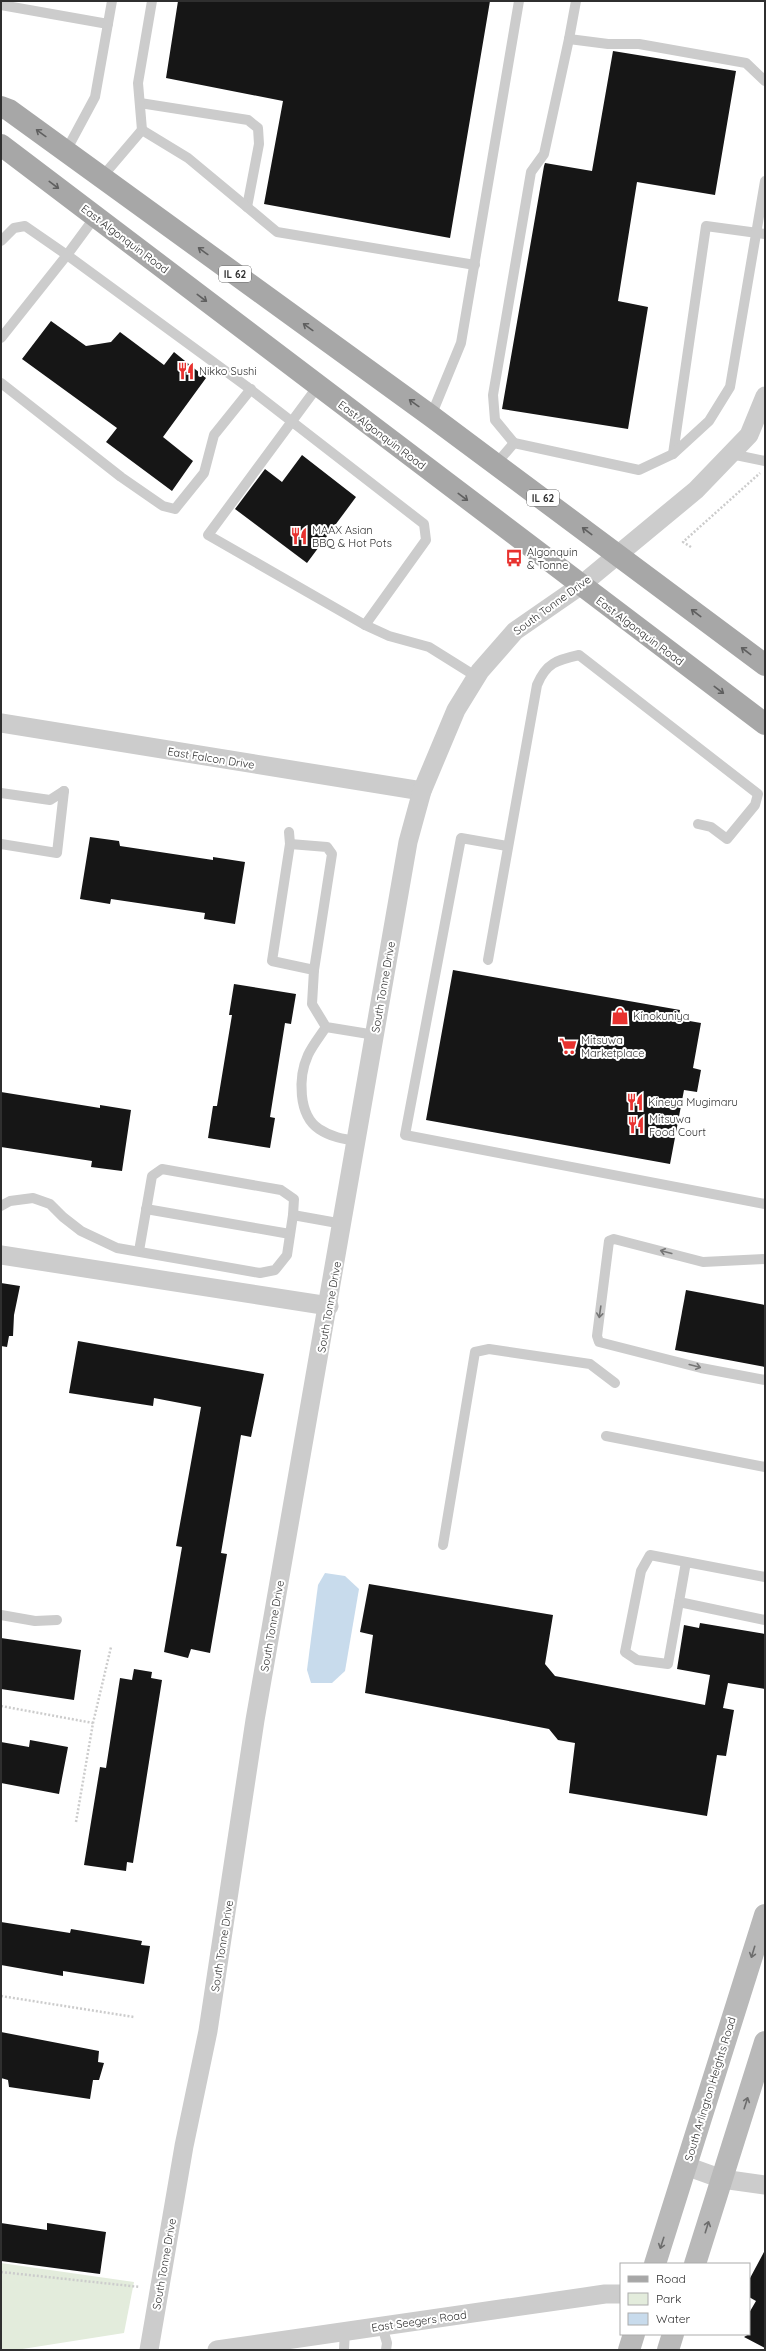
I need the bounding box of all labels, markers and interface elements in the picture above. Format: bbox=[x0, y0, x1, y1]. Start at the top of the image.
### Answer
one-way arrow bbox=[36, 129, 47, 137]
one-way arrow bbox=[49, 181, 60, 190]
street label: East Algonquin Road bbox=[78, 202, 172, 276]
one-way arrow bbox=[198, 247, 209, 255]
road number: IL 62 bbox=[219, 266, 251, 282]
one-way arrow bbox=[197, 294, 208, 302]
one-way arrow bbox=[303, 323, 314, 331]
restaurant icon: Nikko Sushi bbox=[176, 361, 196, 381]
place label: Nikko Sushi bbox=[199, 364, 257, 378]
street label: East Algonquin Road bbox=[335, 398, 429, 472]
one-way arrow bbox=[408, 399, 419, 407]
road number: IL 62 bbox=[527, 490, 559, 506]
one-way arrow bbox=[457, 492, 468, 501]
place label: MAAX Asian BBQ & Hot Pots bbox=[312, 523, 392, 550]
restaurant icon: MAAX Asian BBQ & Hot Pots bbox=[289, 526, 309, 546]
one-way arrow bbox=[582, 527, 593, 535]
place label: Algonquin & Tonne bbox=[527, 545, 578, 572]
bus stop icon: Algonquin & Tonne bbox=[504, 548, 524, 568]
street label: South Tonne Drive bbox=[510, 572, 594, 638]
street label: East Algonquin Road bbox=[593, 594, 687, 668]
one-way arrow bbox=[691, 609, 702, 618]
one-way arrow bbox=[741, 647, 752, 655]
one-way arrow bbox=[713, 686, 724, 694]
street label: East Falcon Drive bbox=[166, 744, 256, 772]
street label: South Tonne Drive bbox=[368, 940, 398, 1034]
shop icon: Kinokuniya bbox=[610, 1006, 630, 1026]
place label: Kinokuniya bbox=[633, 1009, 690, 1023]
place label: Mitsuwa Marketplace bbox=[581, 1033, 644, 1060]
supermarket icon: Mitsuwa Marketplace bbox=[558, 1036, 578, 1056]
restaurant icon: Kineya Mugimaru bbox=[625, 1092, 645, 1112]
place label: Kineya Mugimaru bbox=[648, 1095, 738, 1109]
place label: Mitsuwa Food Court bbox=[649, 1112, 706, 1139]
restaurant icon: Mitsuwa Food Court bbox=[626, 1115, 646, 1135]
one-way arrow bbox=[659, 1248, 672, 1256]
street label: South Tonne Drive bbox=[314, 1260, 344, 1354]
one-way arrow bbox=[596, 1305, 604, 1318]
one-way arrow bbox=[688, 1363, 701, 1370]
street label: South Tonne Drive bbox=[257, 1579, 287, 1673]
street label: South Tonne Drive bbox=[208, 1899, 236, 1993]
one-way arrow bbox=[749, 1945, 756, 1958]
street label: South Arlington Heights Road bbox=[681, 2015, 739, 2163]
one-way arrow bbox=[743, 2096, 750, 2109]
street label: South Tonne Drive bbox=[149, 2217, 179, 2311]
one-way arrow bbox=[704, 2220, 711, 2233]
one-way arrow bbox=[657, 2237, 665, 2249]
legend bbox=[620, 2263, 750, 2335]
text: Road bbox=[656, 2271, 686, 2286]
text: Park bbox=[656, 2291, 681, 2306]
street label: East Seegers Road bbox=[371, 2307, 467, 2335]
text: Water bbox=[656, 2311, 691, 2326]

